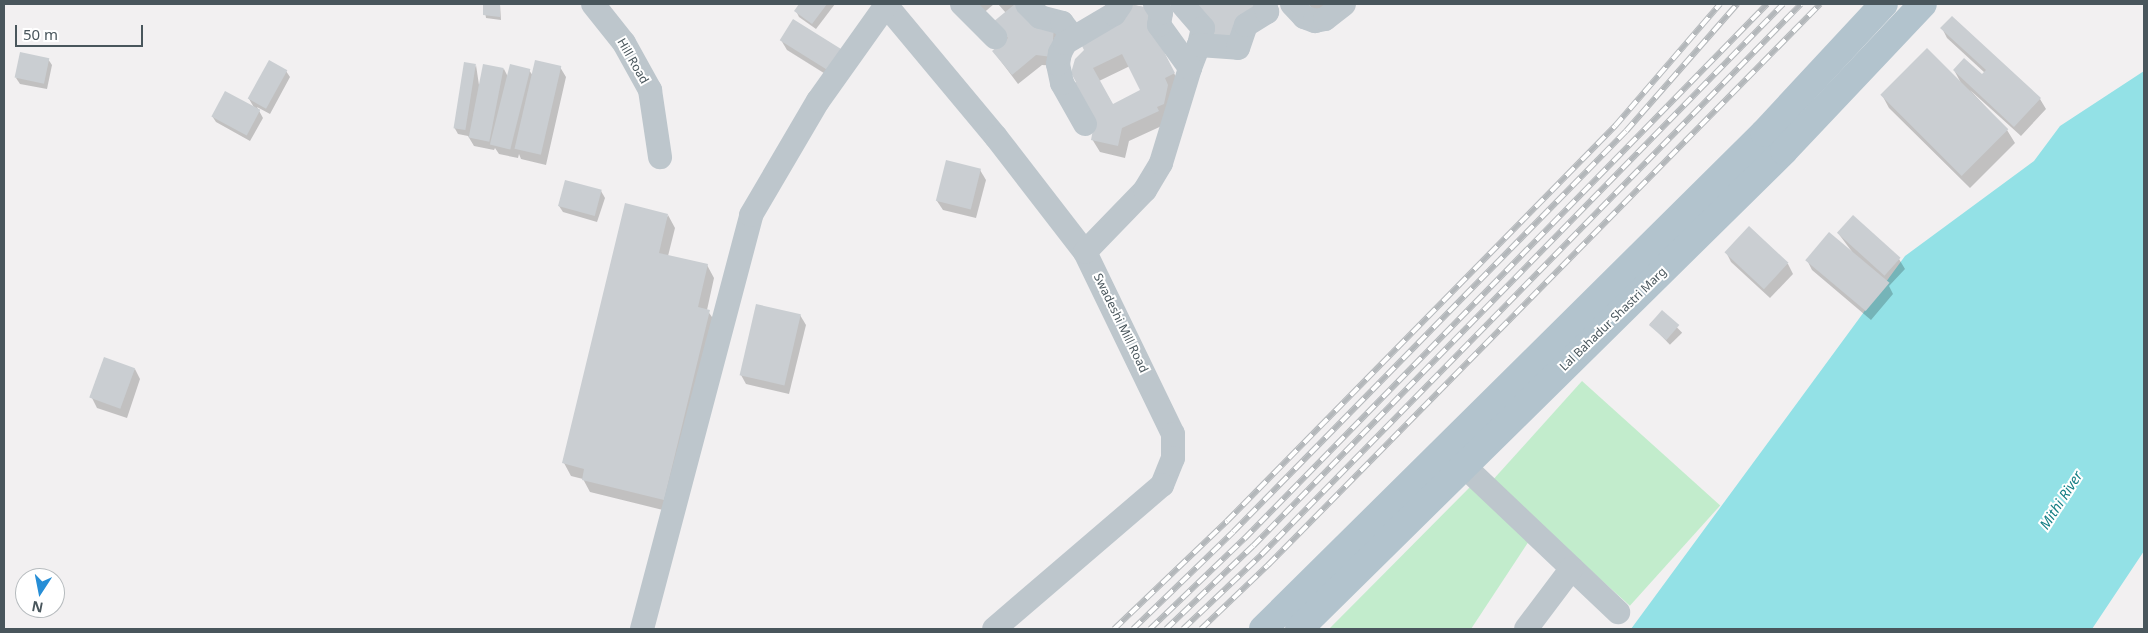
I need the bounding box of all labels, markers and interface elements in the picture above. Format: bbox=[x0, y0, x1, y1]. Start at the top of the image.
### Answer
scale bar bbox=[18, 15, 145, 47]
text: 50 m bbox=[23, 24, 58, 44]
street label: Hill Road bbox=[614, 36, 652, 86]
street label: Lal Bahadur Shastri Marg bbox=[1557, 264, 1669, 374]
street label: Swadeshi Mill Road bbox=[1091, 271, 1151, 375]
water label: Mithi River bbox=[2036, 468, 2086, 532]
north arrow bbox=[15, 568, 65, 618]
text: N bbox=[30, 597, 45, 618]

